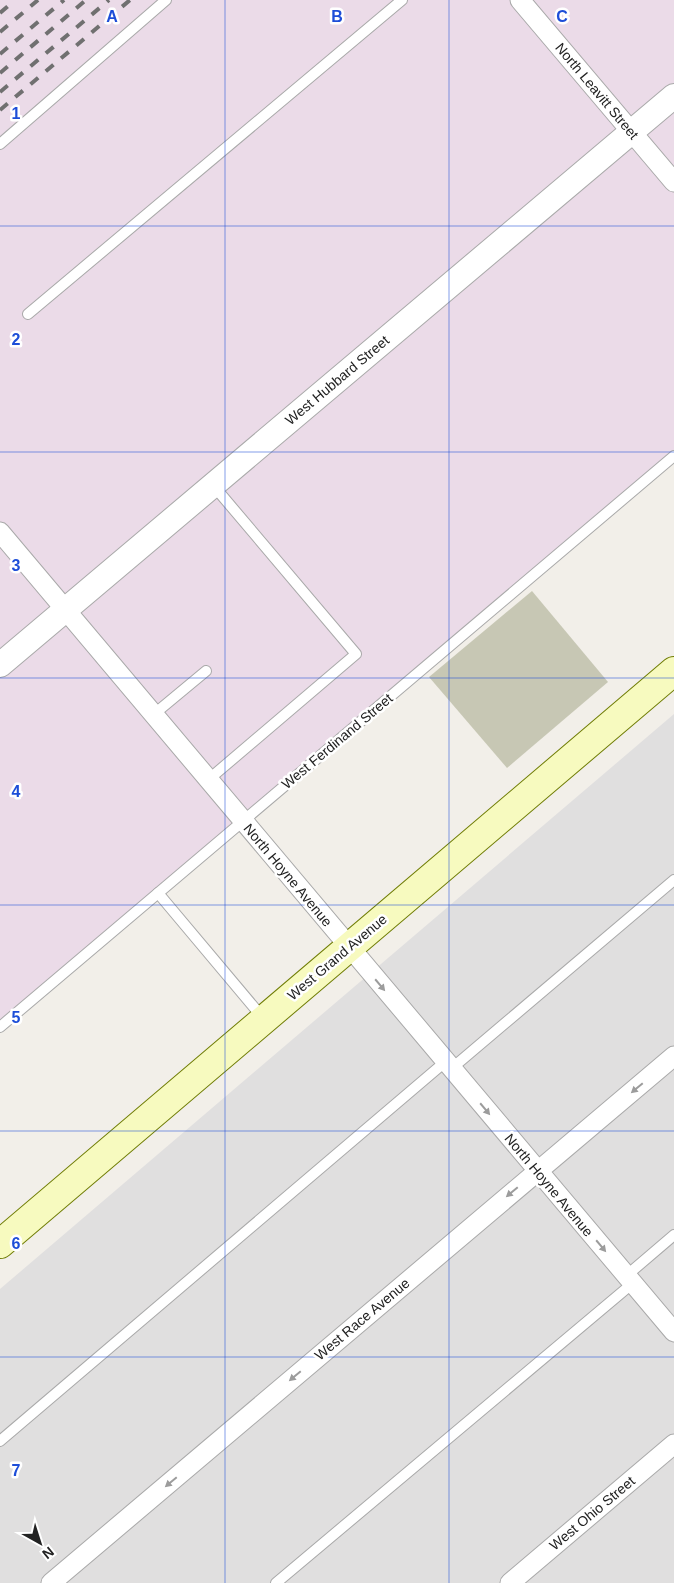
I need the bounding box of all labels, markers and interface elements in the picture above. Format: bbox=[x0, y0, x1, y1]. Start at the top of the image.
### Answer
text: A bbox=[106, 8, 118, 25]
text: B bbox=[331, 8, 343, 25]
text: C bbox=[556, 8, 568, 25]
street label: North Leavitt Street bbox=[552, 40, 642, 142]
text: 1 bbox=[12, 105, 21, 122]
text: 2 bbox=[12, 331, 21, 348]
street label: West Hubbard Street bbox=[282, 332, 392, 428]
text: 3 bbox=[12, 557, 21, 574]
street label: West Ferdinand Street bbox=[278, 690, 396, 792]
text: 4 bbox=[12, 783, 21, 800]
street label: North Hoyne Avenue bbox=[240, 820, 336, 930]
street label: West Grand Avenue bbox=[284, 911, 390, 1003]
one-way arrow bbox=[375, 978, 386, 991]
text: 5 bbox=[12, 1009, 21, 1026]
one-way arrow bbox=[630, 1082, 643, 1093]
one-way arrow bbox=[479, 1103, 490, 1115]
street label: North Hoyne Avenue bbox=[501, 1130, 597, 1240]
one-way arrow bbox=[507, 1186, 519, 1198]
text: 6 bbox=[12, 1235, 21, 1252]
one-way arrow bbox=[596, 1239, 607, 1252]
street label: West Race Avenue bbox=[311, 1275, 413, 1363]
one-way arrow bbox=[289, 1371, 302, 1382]
text: 7 bbox=[12, 1462, 21, 1479]
street label: West Ohio Street bbox=[546, 1473, 638, 1553]
one-way arrow bbox=[165, 1476, 178, 1487]
north arrow bbox=[15, 1518, 65, 1568]
text: N bbox=[39, 1544, 57, 1563]

